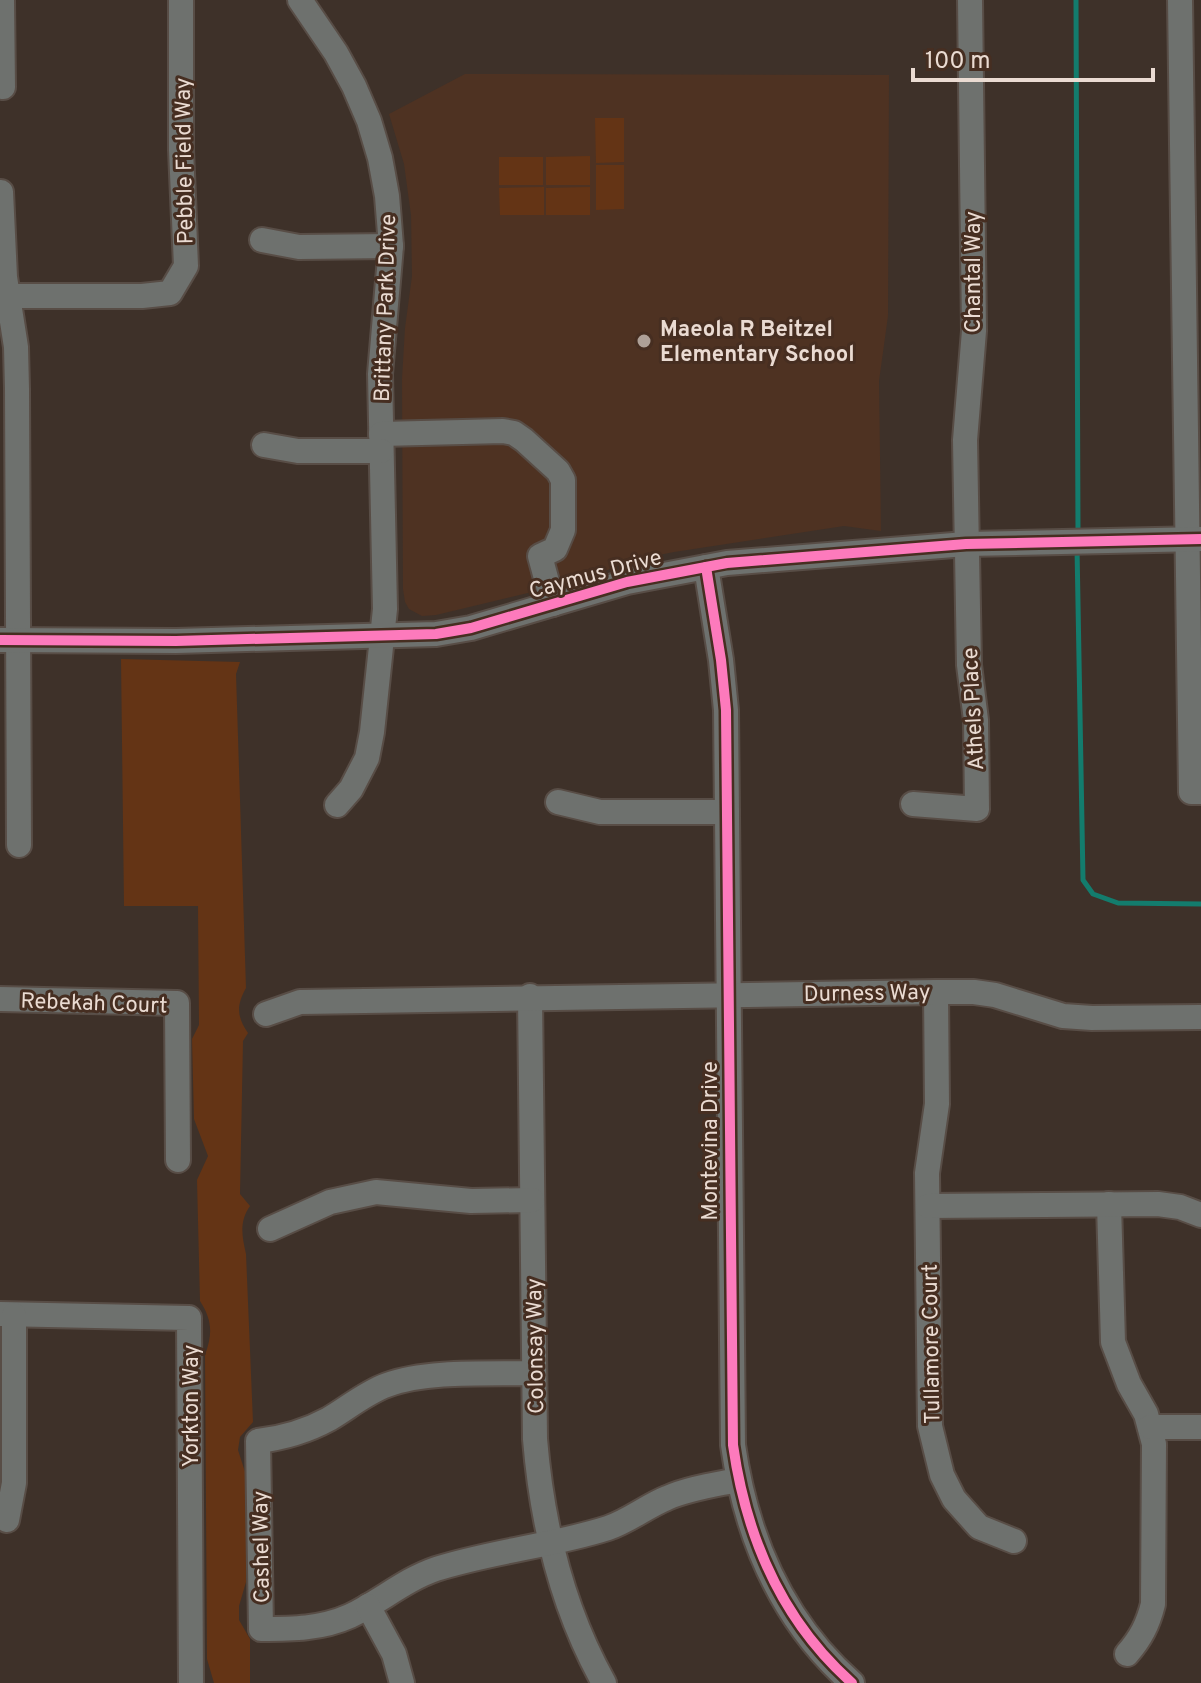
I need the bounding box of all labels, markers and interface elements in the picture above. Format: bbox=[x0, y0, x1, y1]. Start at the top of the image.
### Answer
scale bar bbox=[913, 32, 1153, 82]
text: 100 m bbox=[925, 47, 991, 77]
street label: Pebble Field Way bbox=[171, 77, 200, 245]
street label: Chantal Way bbox=[961, 211, 988, 333]
street label: Brittany Park Drive bbox=[370, 214, 403, 403]
place label: Maeola R Beitzel Elementary School bbox=[660, 317, 855, 369]
marker: Maeola R Beitzel Elementary School bbox=[635, 332, 653, 350]
street label: Caymus Drive bbox=[526, 545, 665, 606]
street label: Athels Place bbox=[958, 647, 991, 771]
street label: Durness Way bbox=[803, 980, 931, 1009]
street label: Rebekah Court bbox=[20, 988, 168, 1021]
street label: Montevina Drive bbox=[698, 1061, 725, 1221]
street label: Tullamore Court bbox=[918, 1264, 947, 1424]
street label: Colonsay Way bbox=[522, 1278, 551, 1414]
street label: Yorkton Way bbox=[179, 1345, 206, 1467]
street label: Cashel Way bbox=[248, 1491, 277, 1603]

